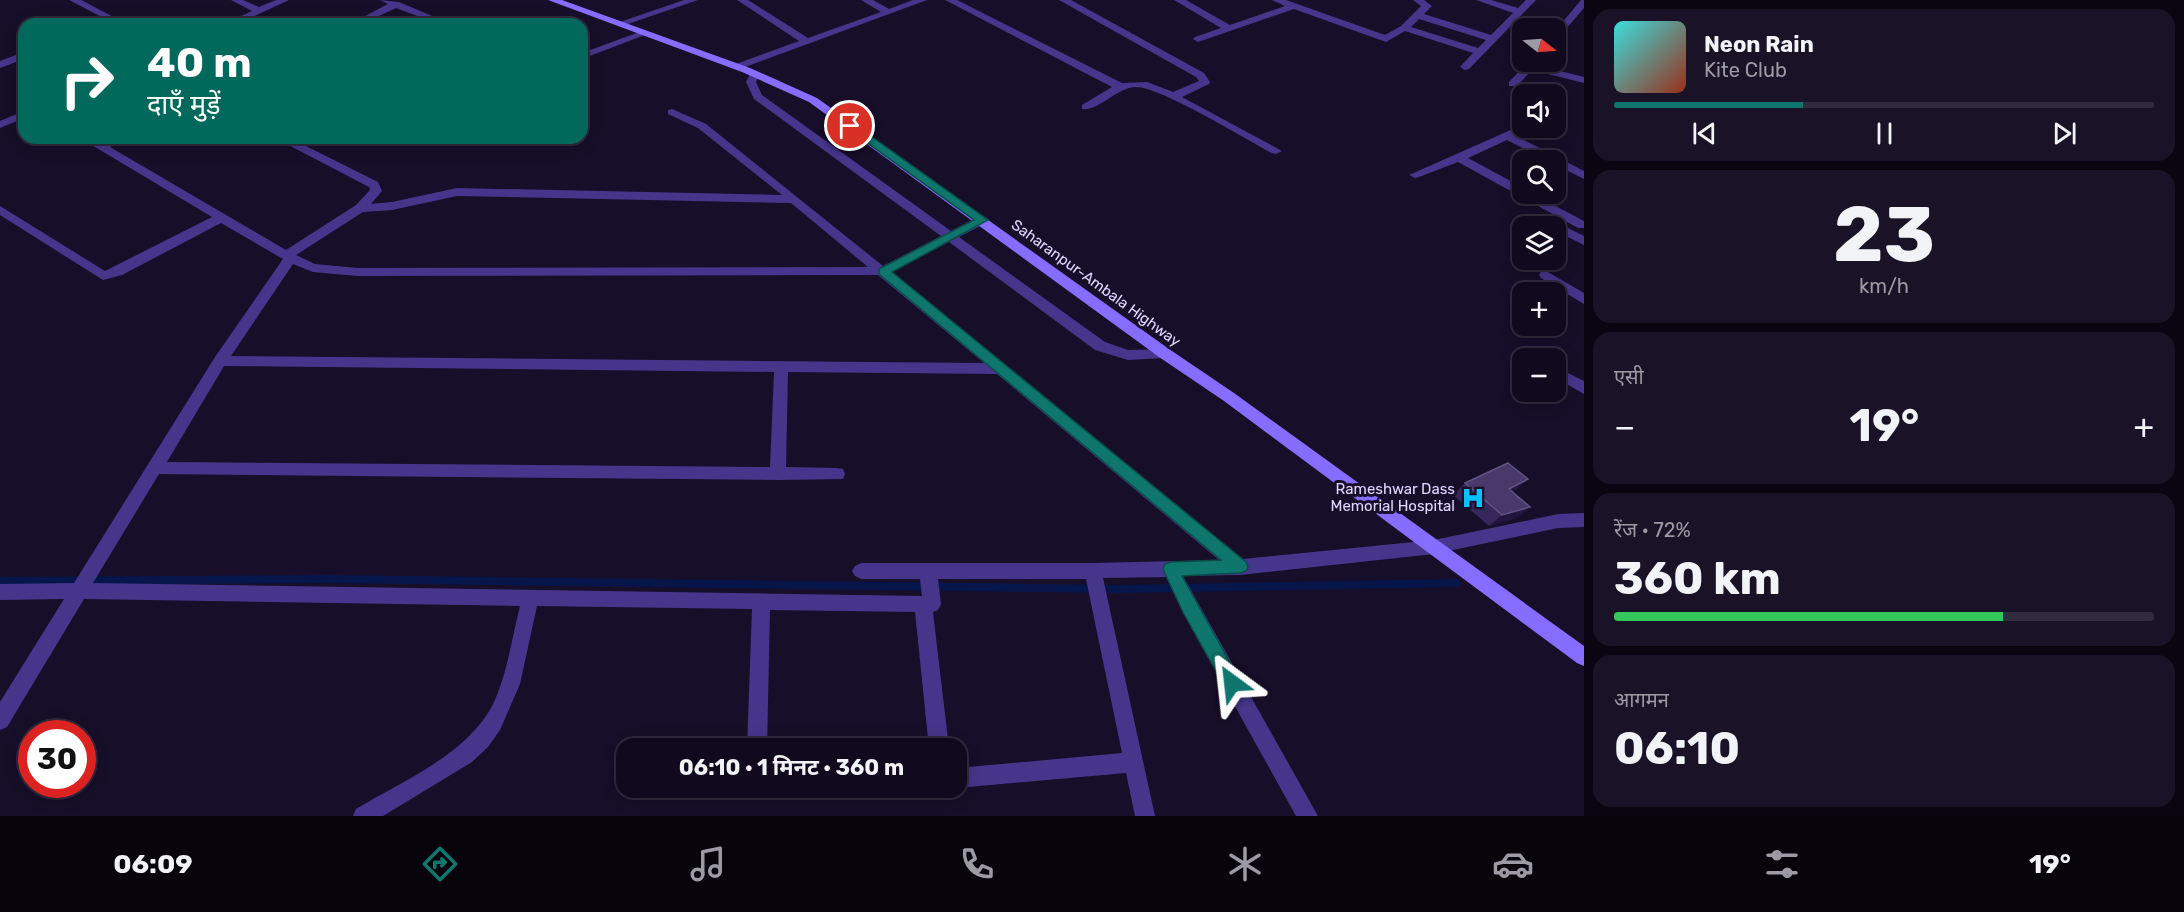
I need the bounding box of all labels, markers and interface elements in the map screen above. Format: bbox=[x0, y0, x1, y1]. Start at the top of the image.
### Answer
north arrow bbox=[1512, 18, 1566, 72]
map controls bbox=[1512, 18, 1566, 402]
text: Neon Rain bbox=[1704, 31, 1814, 58]
text: 40 m bbox=[147, 38, 252, 88]
icon: right bbox=[48, 42, 126, 120]
text: Kite Club bbox=[1704, 58, 1787, 82]
button: sound bbox=[1512, 84, 1566, 138]
text: दाएँ मुड़ें bbox=[147, 89, 220, 121]
pin bbox=[824, 100, 875, 151]
icon: arrive bbox=[833, 109, 866, 142]
icon: previous bbox=[1688, 117, 1721, 150]
icon: pause bbox=[1868, 117, 1901, 150]
icon: next bbox=[2048, 117, 2081, 150]
button: search bbox=[1512, 150, 1566, 204]
text: 23 bbox=[1833, 188, 1935, 281]
street label: Saharanpur-Ambala Highway bbox=[1008, 216, 1184, 350]
button: layers bbox=[1512, 216, 1566, 270]
text: km/h bbox=[1859, 274, 1909, 298]
button: + bbox=[1512, 282, 1566, 336]
button: − bbox=[1512, 348, 1566, 402]
text: एसी bbox=[1614, 365, 1644, 389]
text: 19° bbox=[1850, 399, 1919, 452]
text: − bbox=[1614, 407, 1635, 446]
text: + bbox=[2133, 407, 2154, 446]
place label: Rameshwar Dass Memorial Hospital bbox=[1330, 480, 1455, 515]
hospital icon: Rameshwar Dass Memorial Hospital bbox=[1460, 485, 1486, 511]
text: रेंज · 72% bbox=[1614, 518, 1691, 542]
text: 360 km bbox=[1614, 552, 1781, 605]
position arrow bbox=[1200, 651, 1264, 715]
text: आगमन bbox=[1614, 688, 1669, 712]
speed limit sign: 30 bbox=[18, 720, 96, 798]
text: 06:10 bbox=[1614, 722, 1740, 775]
text: 06:10 · 1 मिनट · 360 m bbox=[679, 754, 904, 781]
icon: directions bbox=[419, 843, 461, 885]
icon: music bbox=[687, 843, 729, 885]
icon: phone bbox=[956, 843, 998, 885]
icon: climate bbox=[1224, 843, 1266, 885]
icon: car bbox=[1492, 843, 1534, 885]
icon: filters bbox=[1761, 843, 1803, 885]
text: 06:09 bbox=[113, 848, 193, 880]
text: 19° bbox=[2029, 848, 2071, 880]

